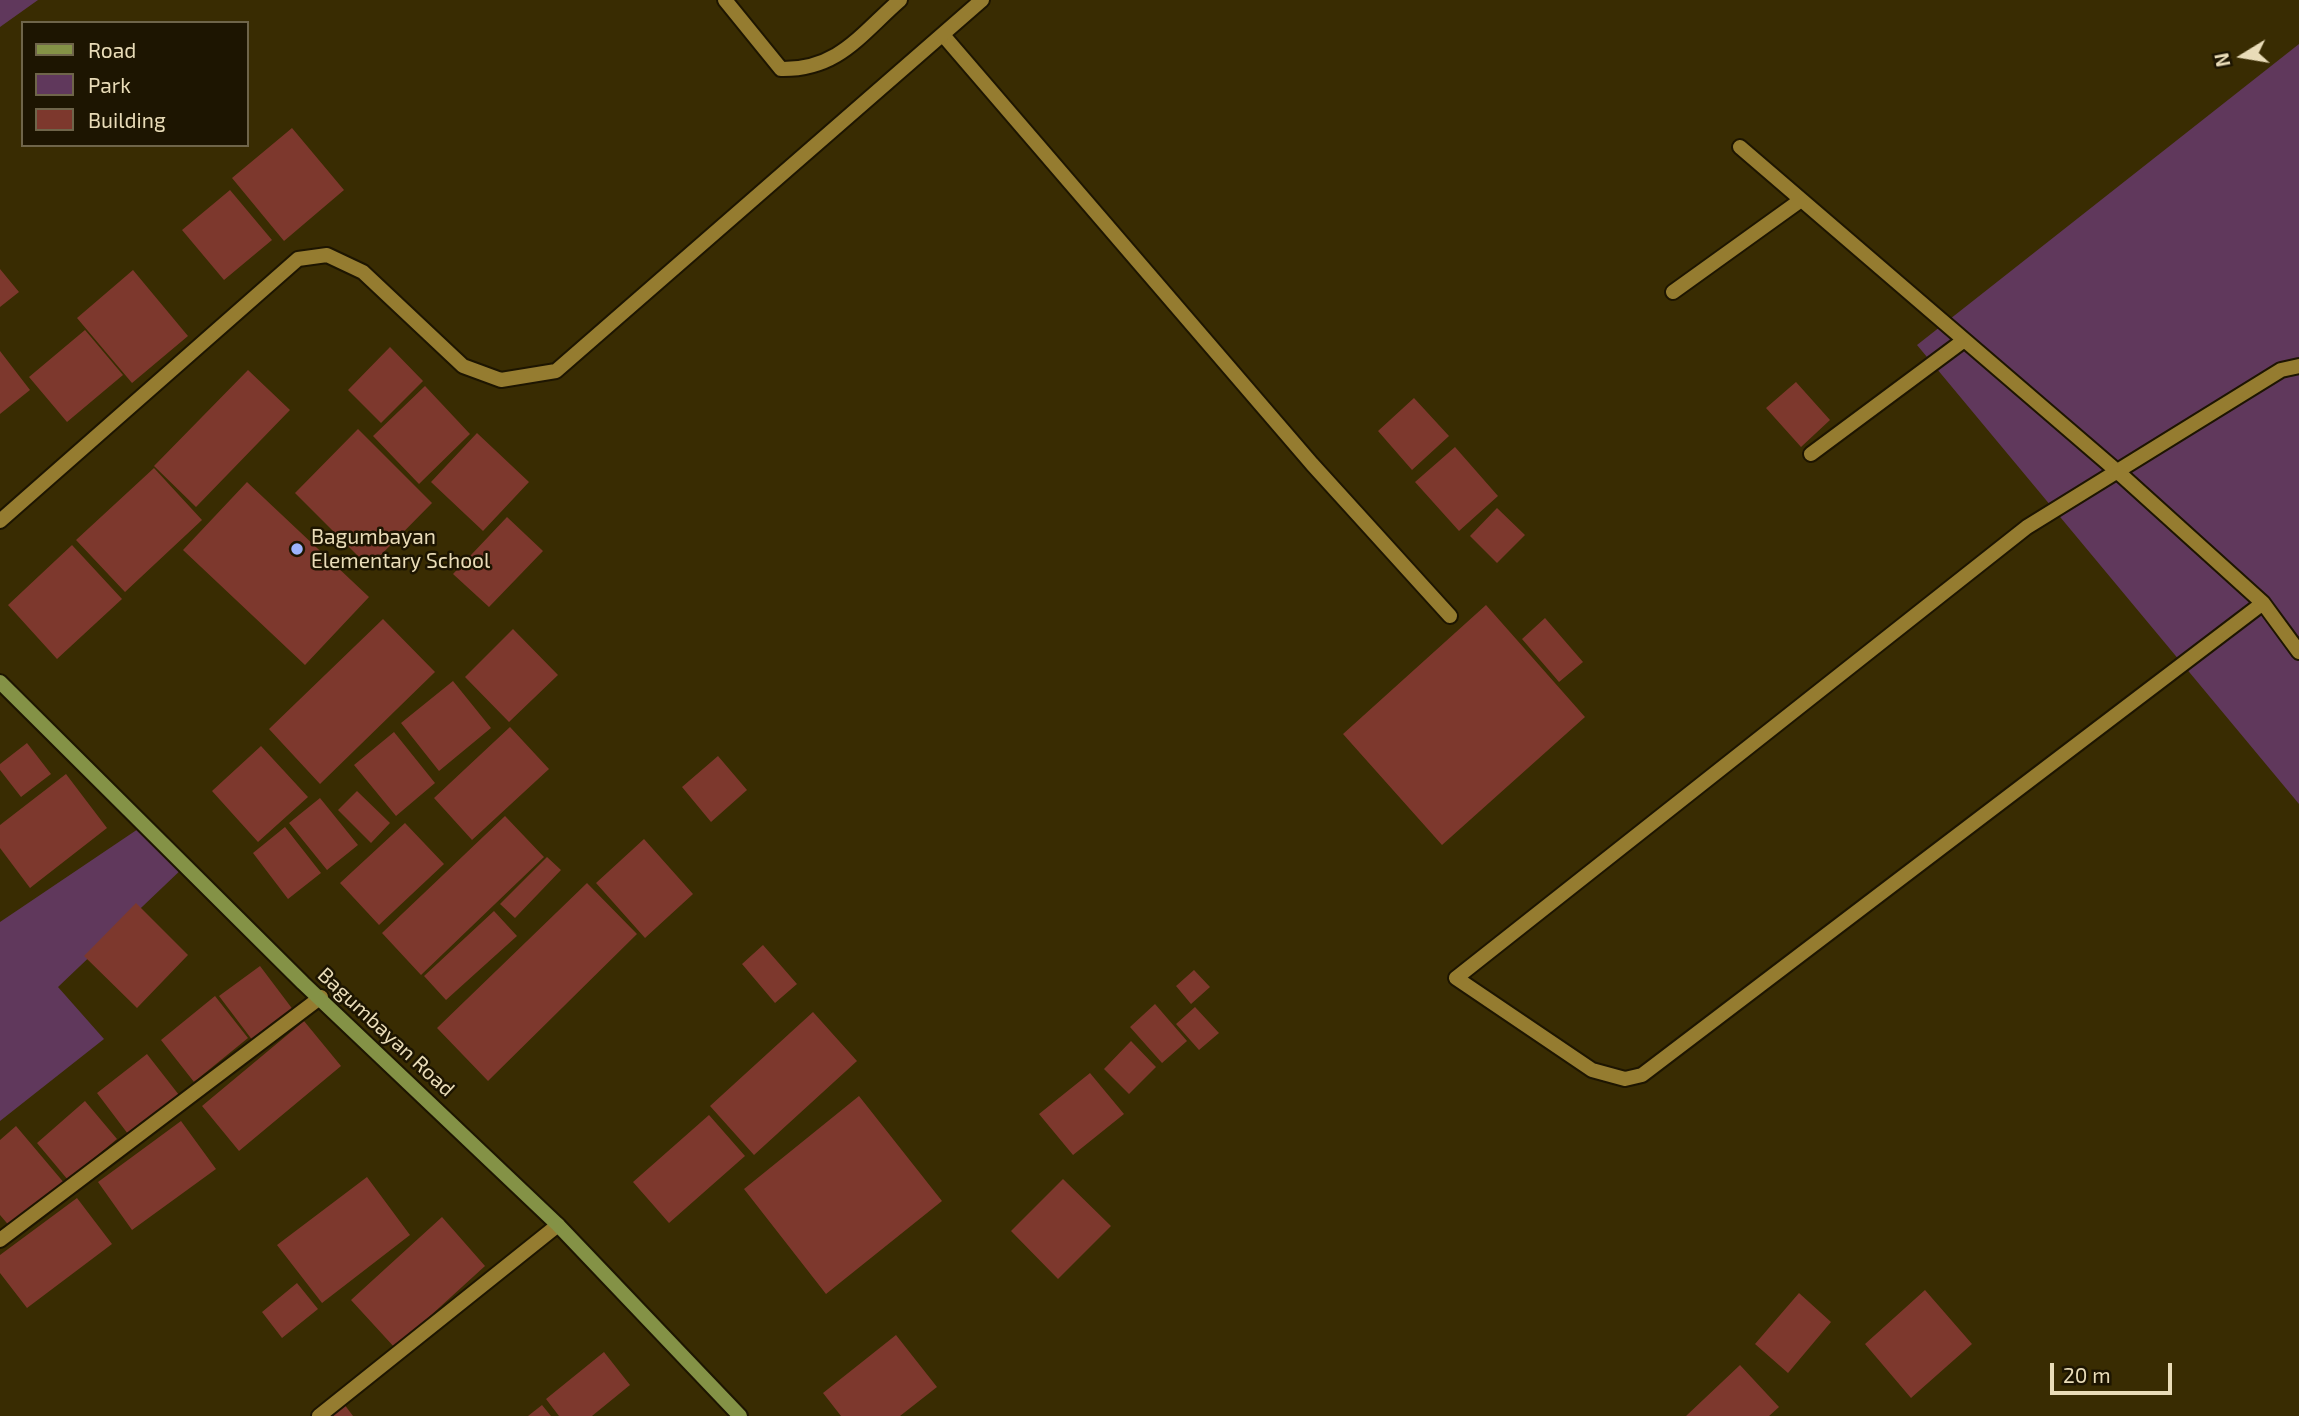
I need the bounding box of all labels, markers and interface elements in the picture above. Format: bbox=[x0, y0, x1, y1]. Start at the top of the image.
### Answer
legend bbox=[21, 21, 248, 147]
north arrow bbox=[2208, 21, 2278, 91]
text: Road bbox=[88, 37, 136, 62]
text: N bbox=[2209, 51, 2234, 69]
text: Park bbox=[88, 72, 131, 97]
text: Building bbox=[88, 107, 166, 132]
place label: Bagumbayan Elementary School bbox=[311, 524, 490, 574]
marker: Bagumbayan Elementary School bbox=[289, 541, 305, 557]
street label: Bagumbayan Road bbox=[312, 962, 460, 1102]
scale bar bbox=[2054, 1350, 2176, 1394]
text: 20 m bbox=[2063, 1362, 2111, 1387]

